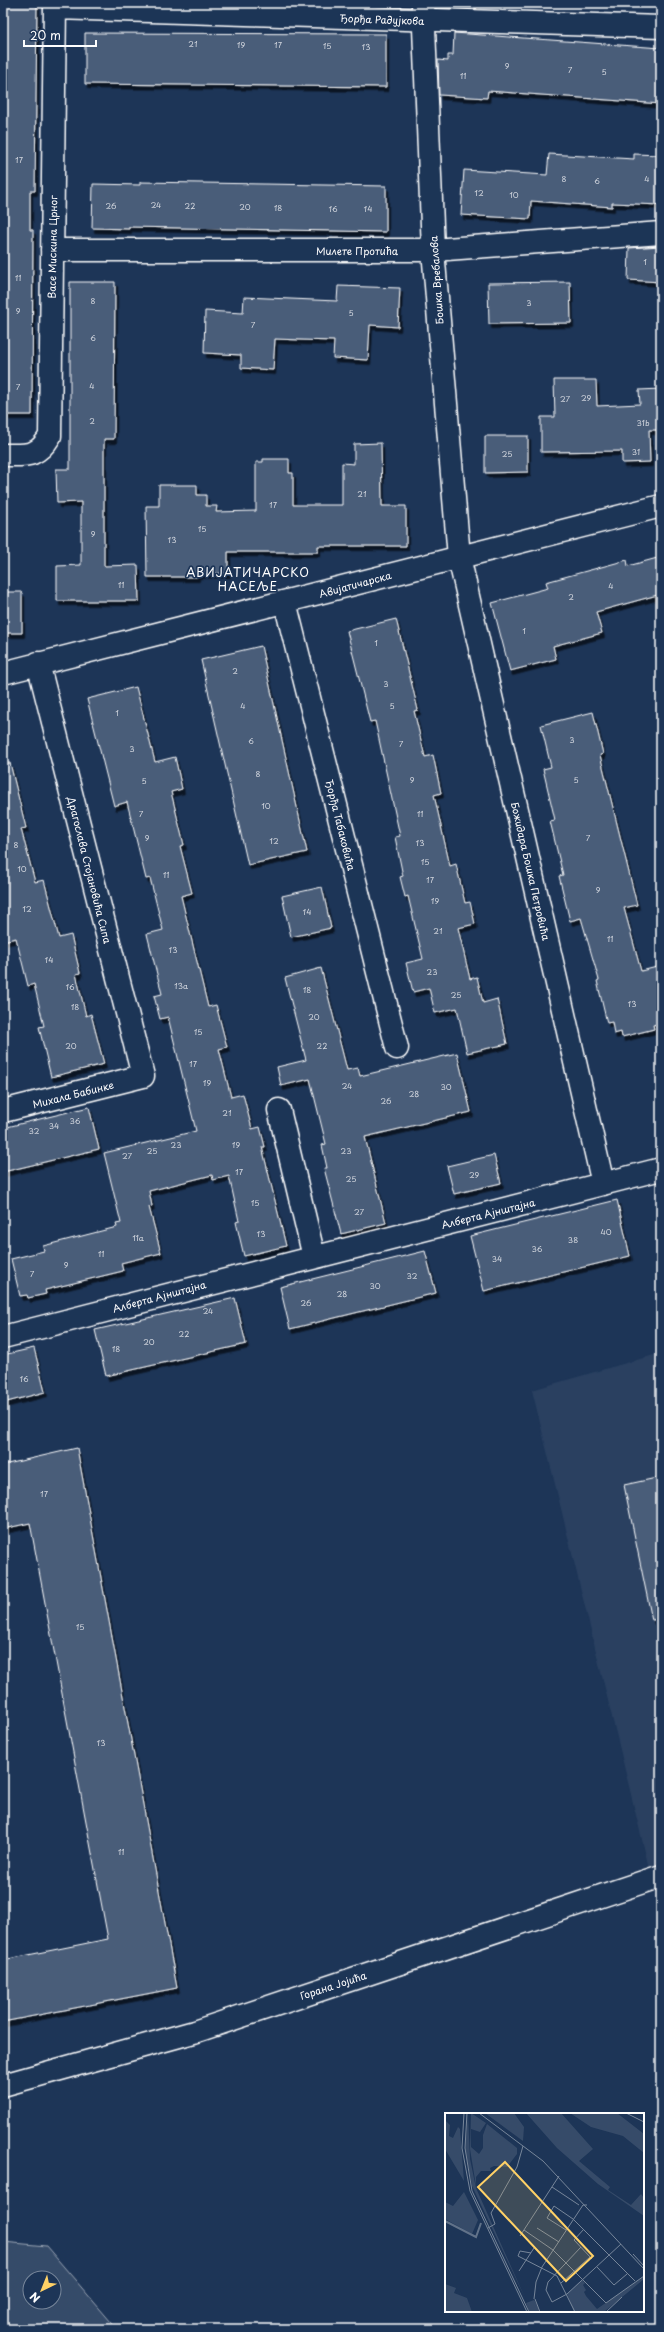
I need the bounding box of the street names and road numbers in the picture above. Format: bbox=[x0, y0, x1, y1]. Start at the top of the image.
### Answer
street label: Ђорђа Радујкова bbox=[339, 10, 425, 28]
street label: Васе Мискина Црног bbox=[44, 195, 60, 299]
street label: Бошка Вребалова bbox=[425, 234, 447, 325]
street label: Милете Протића bbox=[316, 243, 399, 258]
street label: Авијатичарска bbox=[317, 567, 393, 601]
street label: Ђорђа Табаковића bbox=[322, 778, 360, 873]
street label: Драгослава Стојановића Сипа bbox=[64, 794, 116, 946]
street label: Божидара Бошка Петровића bbox=[508, 800, 554, 942]
street label: Михала Бабинке bbox=[31, 1077, 115, 1111]
street label: Алберта Ајнштајна bbox=[439, 1194, 537, 1232]
street label: Алберта Ајнштајна bbox=[111, 1276, 208, 1316]
street label: Горана Јојића bbox=[298, 1967, 369, 2003]

